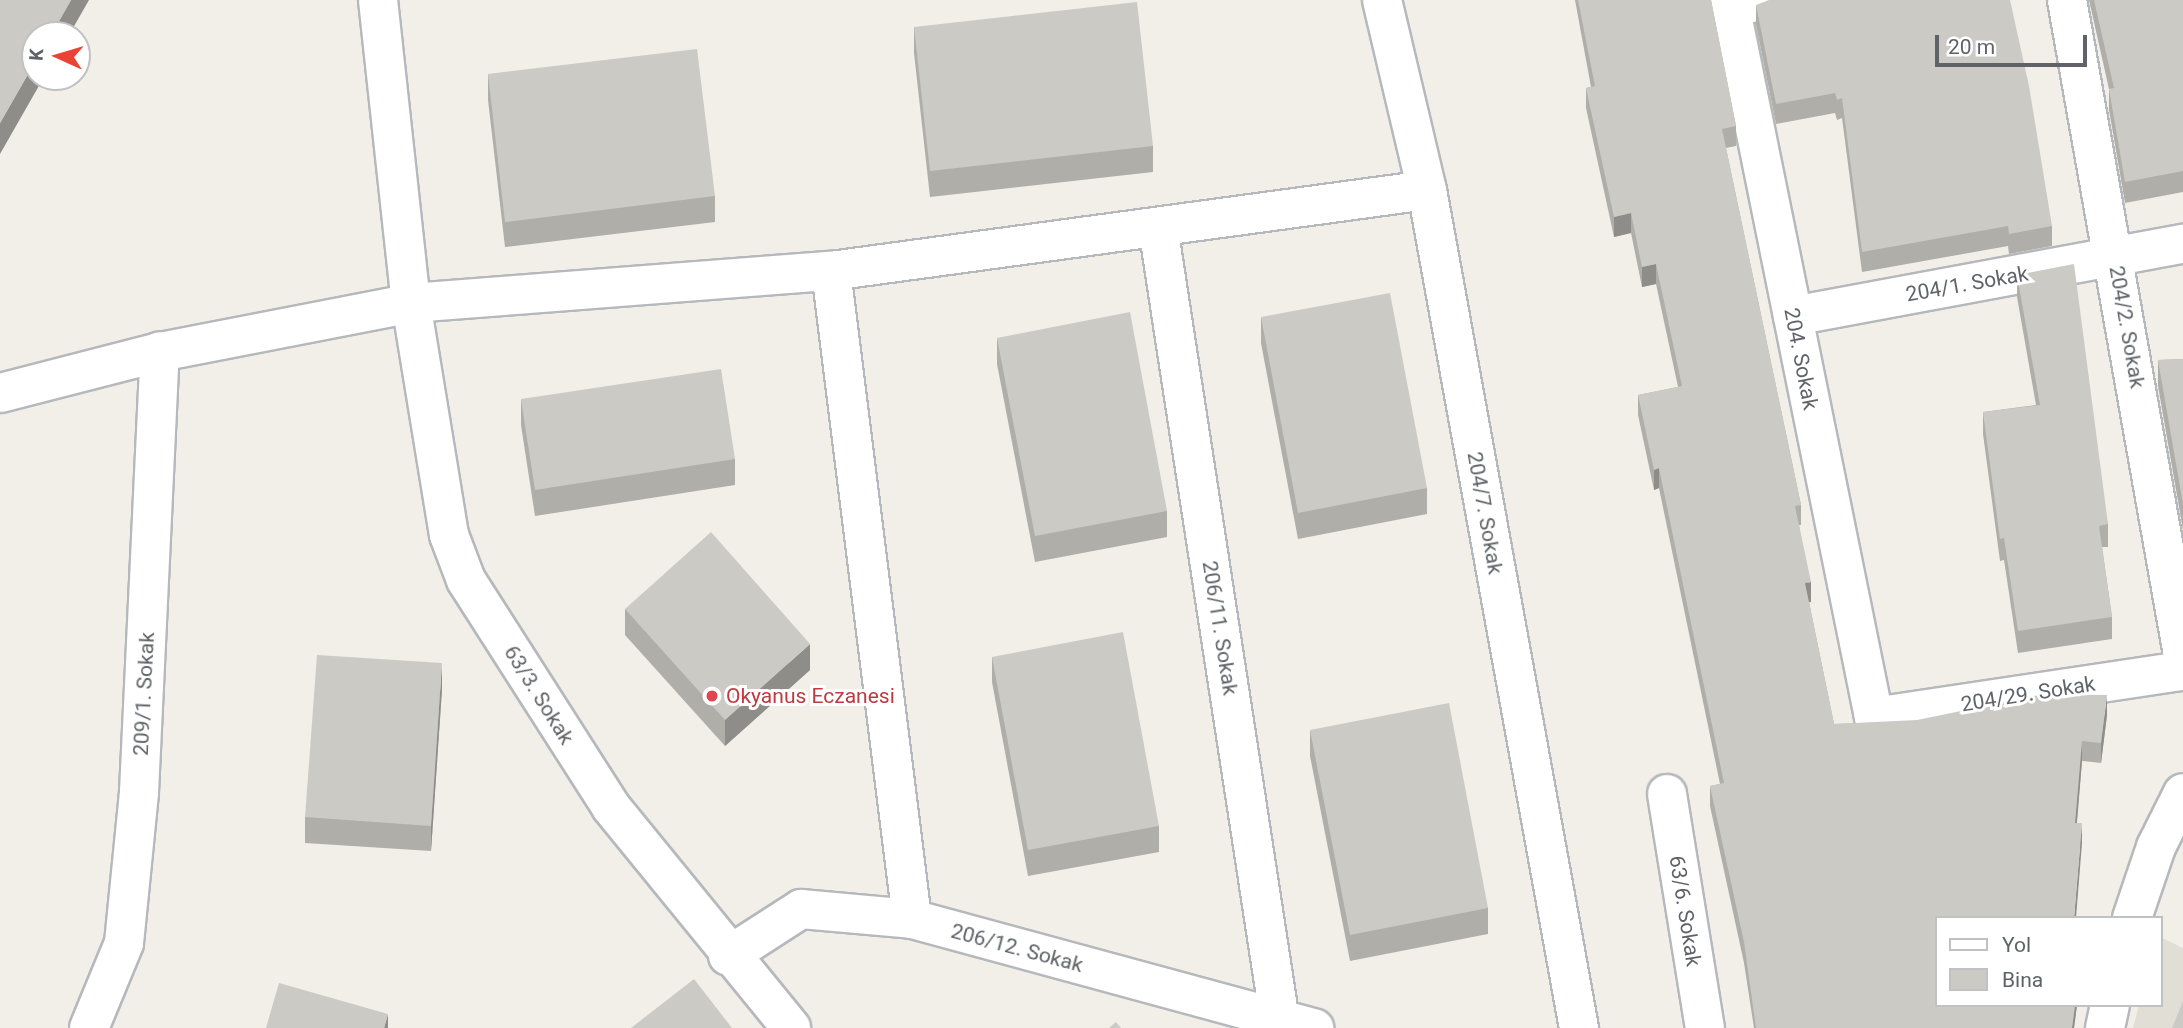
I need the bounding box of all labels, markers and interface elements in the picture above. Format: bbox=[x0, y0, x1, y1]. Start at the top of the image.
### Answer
north arrow bbox=[21, 21, 91, 91]
scale bar bbox=[1938, 21, 2090, 65]
text: 20 m bbox=[1948, 35, 1995, 59]
text: K bbox=[25, 48, 48, 61]
street label: 204/1. Sokak bbox=[1904, 261, 2030, 307]
street label: 204/2. Sokak bbox=[2104, 264, 2150, 390]
street label: 204. Sokak bbox=[1779, 306, 1823, 412]
street label: 204/7. Sokak bbox=[1462, 450, 1508, 576]
street label: 206/11. Sokak bbox=[1197, 559, 1243, 697]
street label: 209/1. Sokak bbox=[128, 632, 160, 756]
street label: 63/3. Sokak bbox=[499, 641, 579, 749]
street label: 204/29. Sokak bbox=[1959, 671, 2097, 717]
place label: Okyanus Eczanesi bbox=[726, 683, 895, 709]
marker: Okyanus Eczanesi bbox=[704, 688, 720, 704]
street label: 63/6. Sokak bbox=[1664, 854, 1706, 968]
legend bbox=[1934, 916, 2162, 1007]
street label: 206/12. Sokak bbox=[948, 918, 1086, 978]
text: Yol bbox=[2002, 933, 2031, 957]
text: Bina bbox=[2002, 968, 2043, 992]

